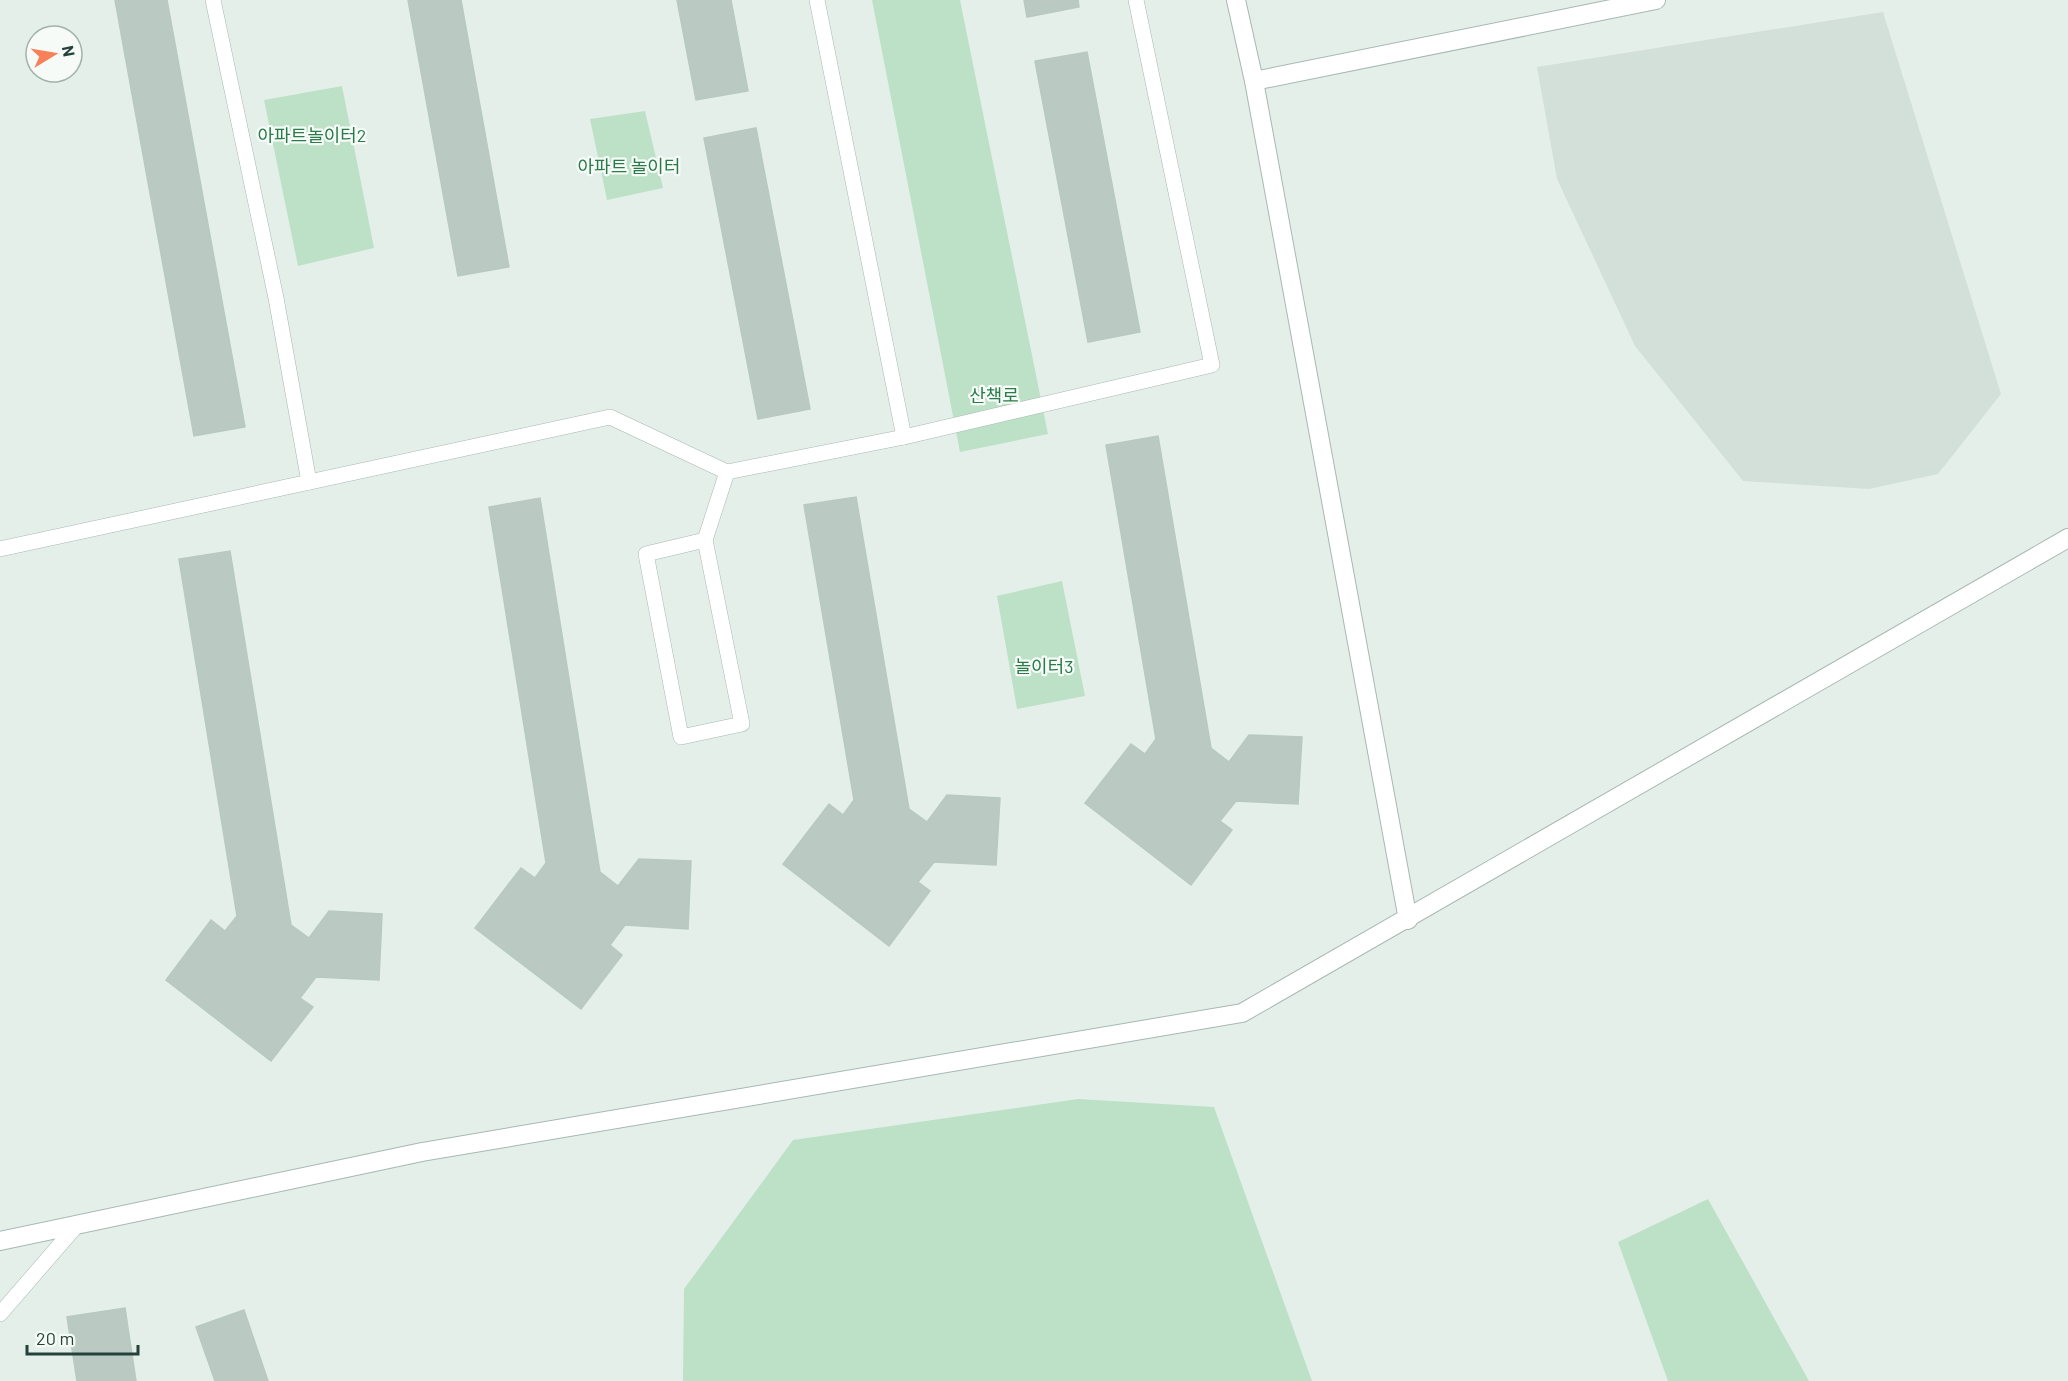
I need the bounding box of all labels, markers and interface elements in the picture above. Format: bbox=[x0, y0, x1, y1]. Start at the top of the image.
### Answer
north arrow bbox=[24, 24, 84, 84]
text: N bbox=[59, 44, 80, 58]
park label: 아파트놀이터2 bbox=[257, 124, 367, 146]
park label: 아파트 놀이터 bbox=[578, 155, 680, 177]
park label: 산책로 bbox=[969, 384, 1019, 406]
park label: 놀이터3 bbox=[1015, 655, 1073, 677]
scale bar bbox=[27, 1318, 138, 1356]
text: 20 m bbox=[36, 1327, 74, 1349]

